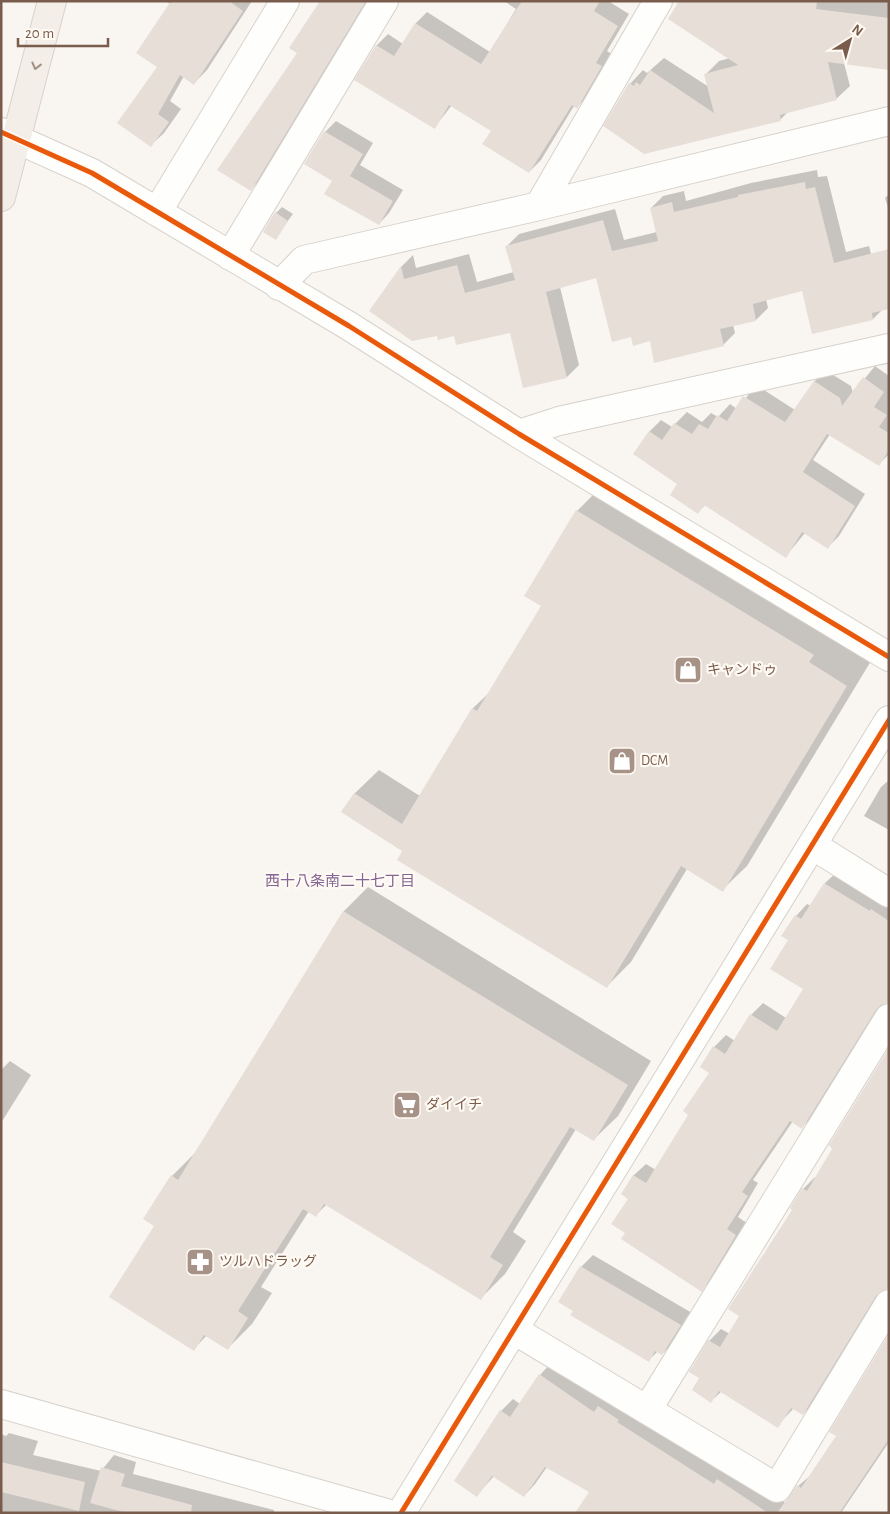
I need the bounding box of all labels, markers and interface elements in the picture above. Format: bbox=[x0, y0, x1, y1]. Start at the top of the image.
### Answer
scale bar bbox=[18, 15, 108, 47]
north arrow bbox=[825, 15, 875, 65]
text: N bbox=[849, 22, 865, 39]
text: 20 m bbox=[25, 26, 54, 41]
one-way arrow bbox=[31, 61, 41, 69]
shop icon: キャンドゥ bbox=[673, 655, 703, 685]
place label: キャンドゥ bbox=[707, 662, 777, 677]
shop icon: DCM bbox=[607, 746, 637, 776]
place label: DCM bbox=[641, 754, 668, 768]
district label: 西十八条南二十七丁目 bbox=[265, 873, 415, 889]
supermarket icon: ダイイチ bbox=[392, 1090, 422, 1120]
place label: ダイイチ bbox=[426, 1097, 482, 1112]
pharmacy icon: ツルハドラッグ bbox=[185, 1247, 215, 1277]
place label: ツルハドラッグ bbox=[219, 1254, 317, 1269]

